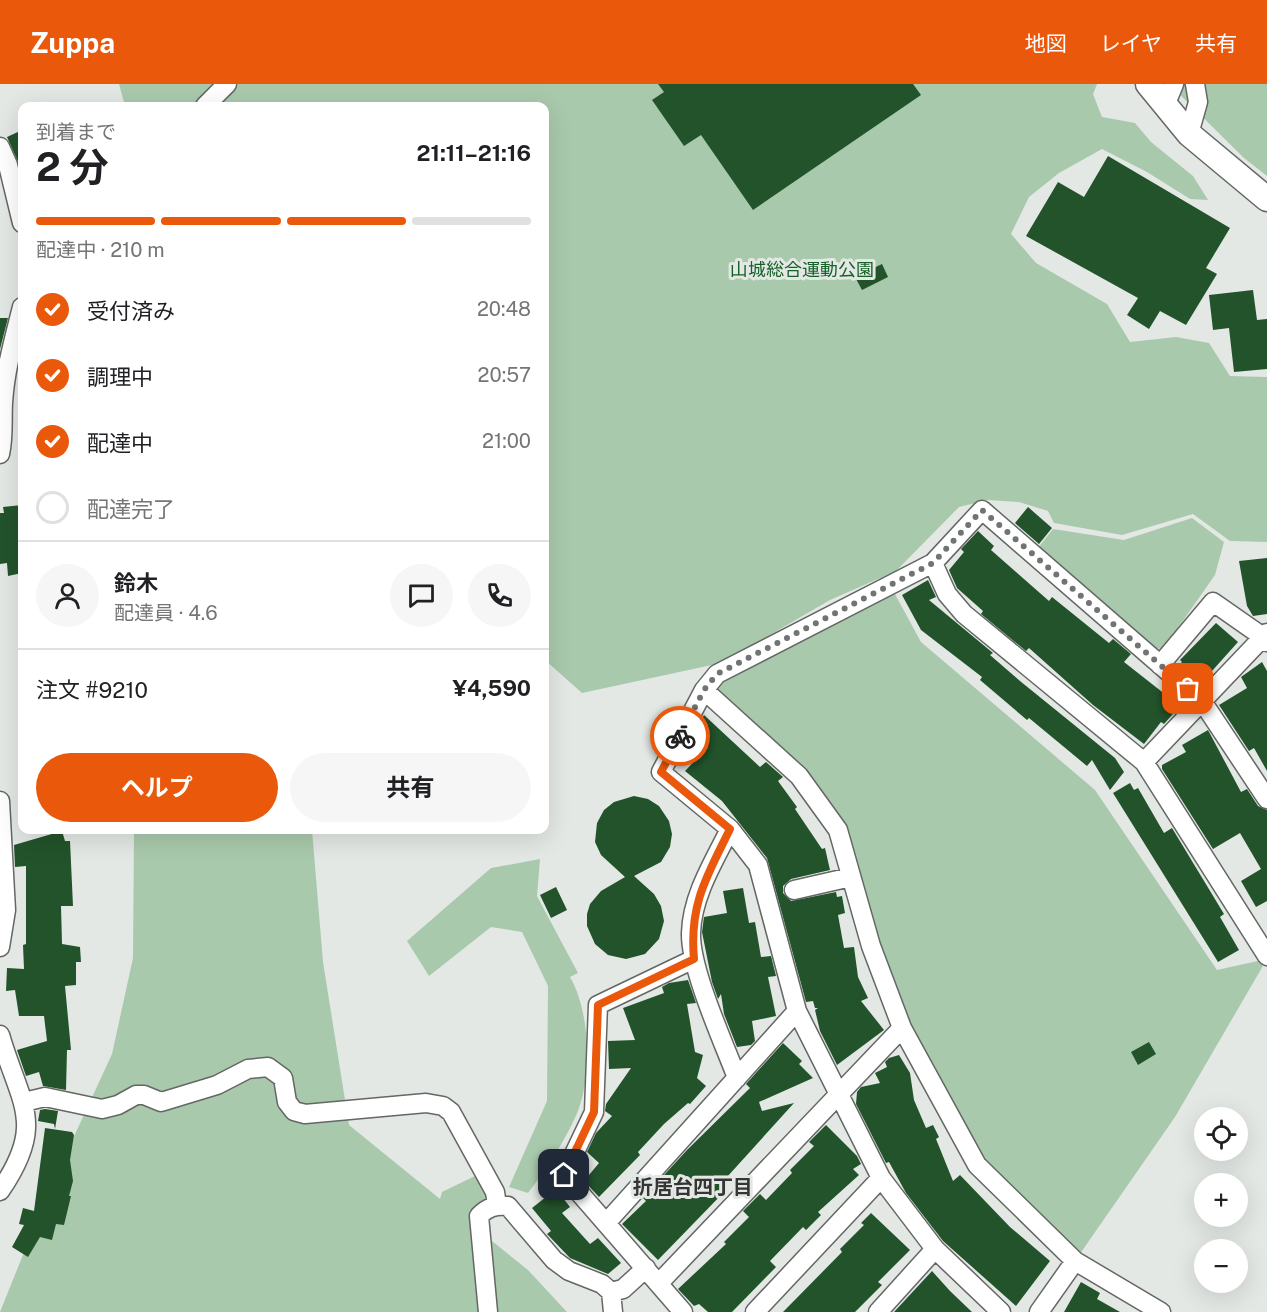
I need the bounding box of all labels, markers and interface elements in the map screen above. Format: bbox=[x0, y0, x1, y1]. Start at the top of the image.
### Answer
text: Zuppa bbox=[30, 26, 115, 59]
text: 地図 bbox=[1025, 31, 1067, 56]
text: レイヤ bbox=[1100, 31, 1162, 56]
text: 共有 bbox=[1195, 31, 1237, 56]
text: 到着まで bbox=[36, 120, 116, 144]
text: 21:11–21:16 bbox=[417, 140, 531, 166]
text: 2 分 bbox=[36, 144, 109, 190]
text: 配達中 · 210 m bbox=[36, 238, 165, 262]
park label: 山城総合運動公園 bbox=[730, 259, 874, 280]
icon: check bbox=[36, 293, 69, 326]
text: 20:48 bbox=[477, 297, 531, 321]
text: 受付済み bbox=[87, 298, 175, 324]
icon: check bbox=[36, 359, 69, 392]
text: 20:57 bbox=[478, 363, 531, 387]
text: 調理中 bbox=[87, 364, 153, 390]
icon: check bbox=[36, 425, 69, 458]
text: 21:00 bbox=[482, 429, 531, 453]
text: 配達中 bbox=[87, 430, 153, 456]
text: 配達完了 bbox=[87, 496, 175, 522]
button: person bbox=[36, 564, 99, 627]
button: chat bbox=[390, 564, 453, 627]
button: phone bbox=[468, 564, 531, 627]
text: 鈴木 bbox=[114, 570, 158, 596]
text: 配達員 · 4.6 bbox=[114, 601, 218, 625]
pin bbox=[1162, 663, 1213, 714]
icon: bag bbox=[1171, 672, 1204, 705]
text: ¥4,590 bbox=[453, 675, 531, 701]
text: 注文 #9210 bbox=[36, 677, 148, 703]
courier bbox=[650, 706, 710, 766]
icon: bike bbox=[664, 720, 697, 753]
button: ヘルプ bbox=[36, 753, 278, 822]
button: 共有 bbox=[290, 753, 531, 822]
map controls bbox=[1194, 1107, 1248, 1293]
button: locate bbox=[1194, 1107, 1248, 1161]
pin bbox=[538, 1149, 589, 1200]
icon: home bbox=[547, 1158, 580, 1191]
button: + bbox=[1194, 1173, 1248, 1227]
district label: 折居台四丁目 bbox=[633, 1175, 753, 1199]
button: − bbox=[1194, 1239, 1248, 1293]

